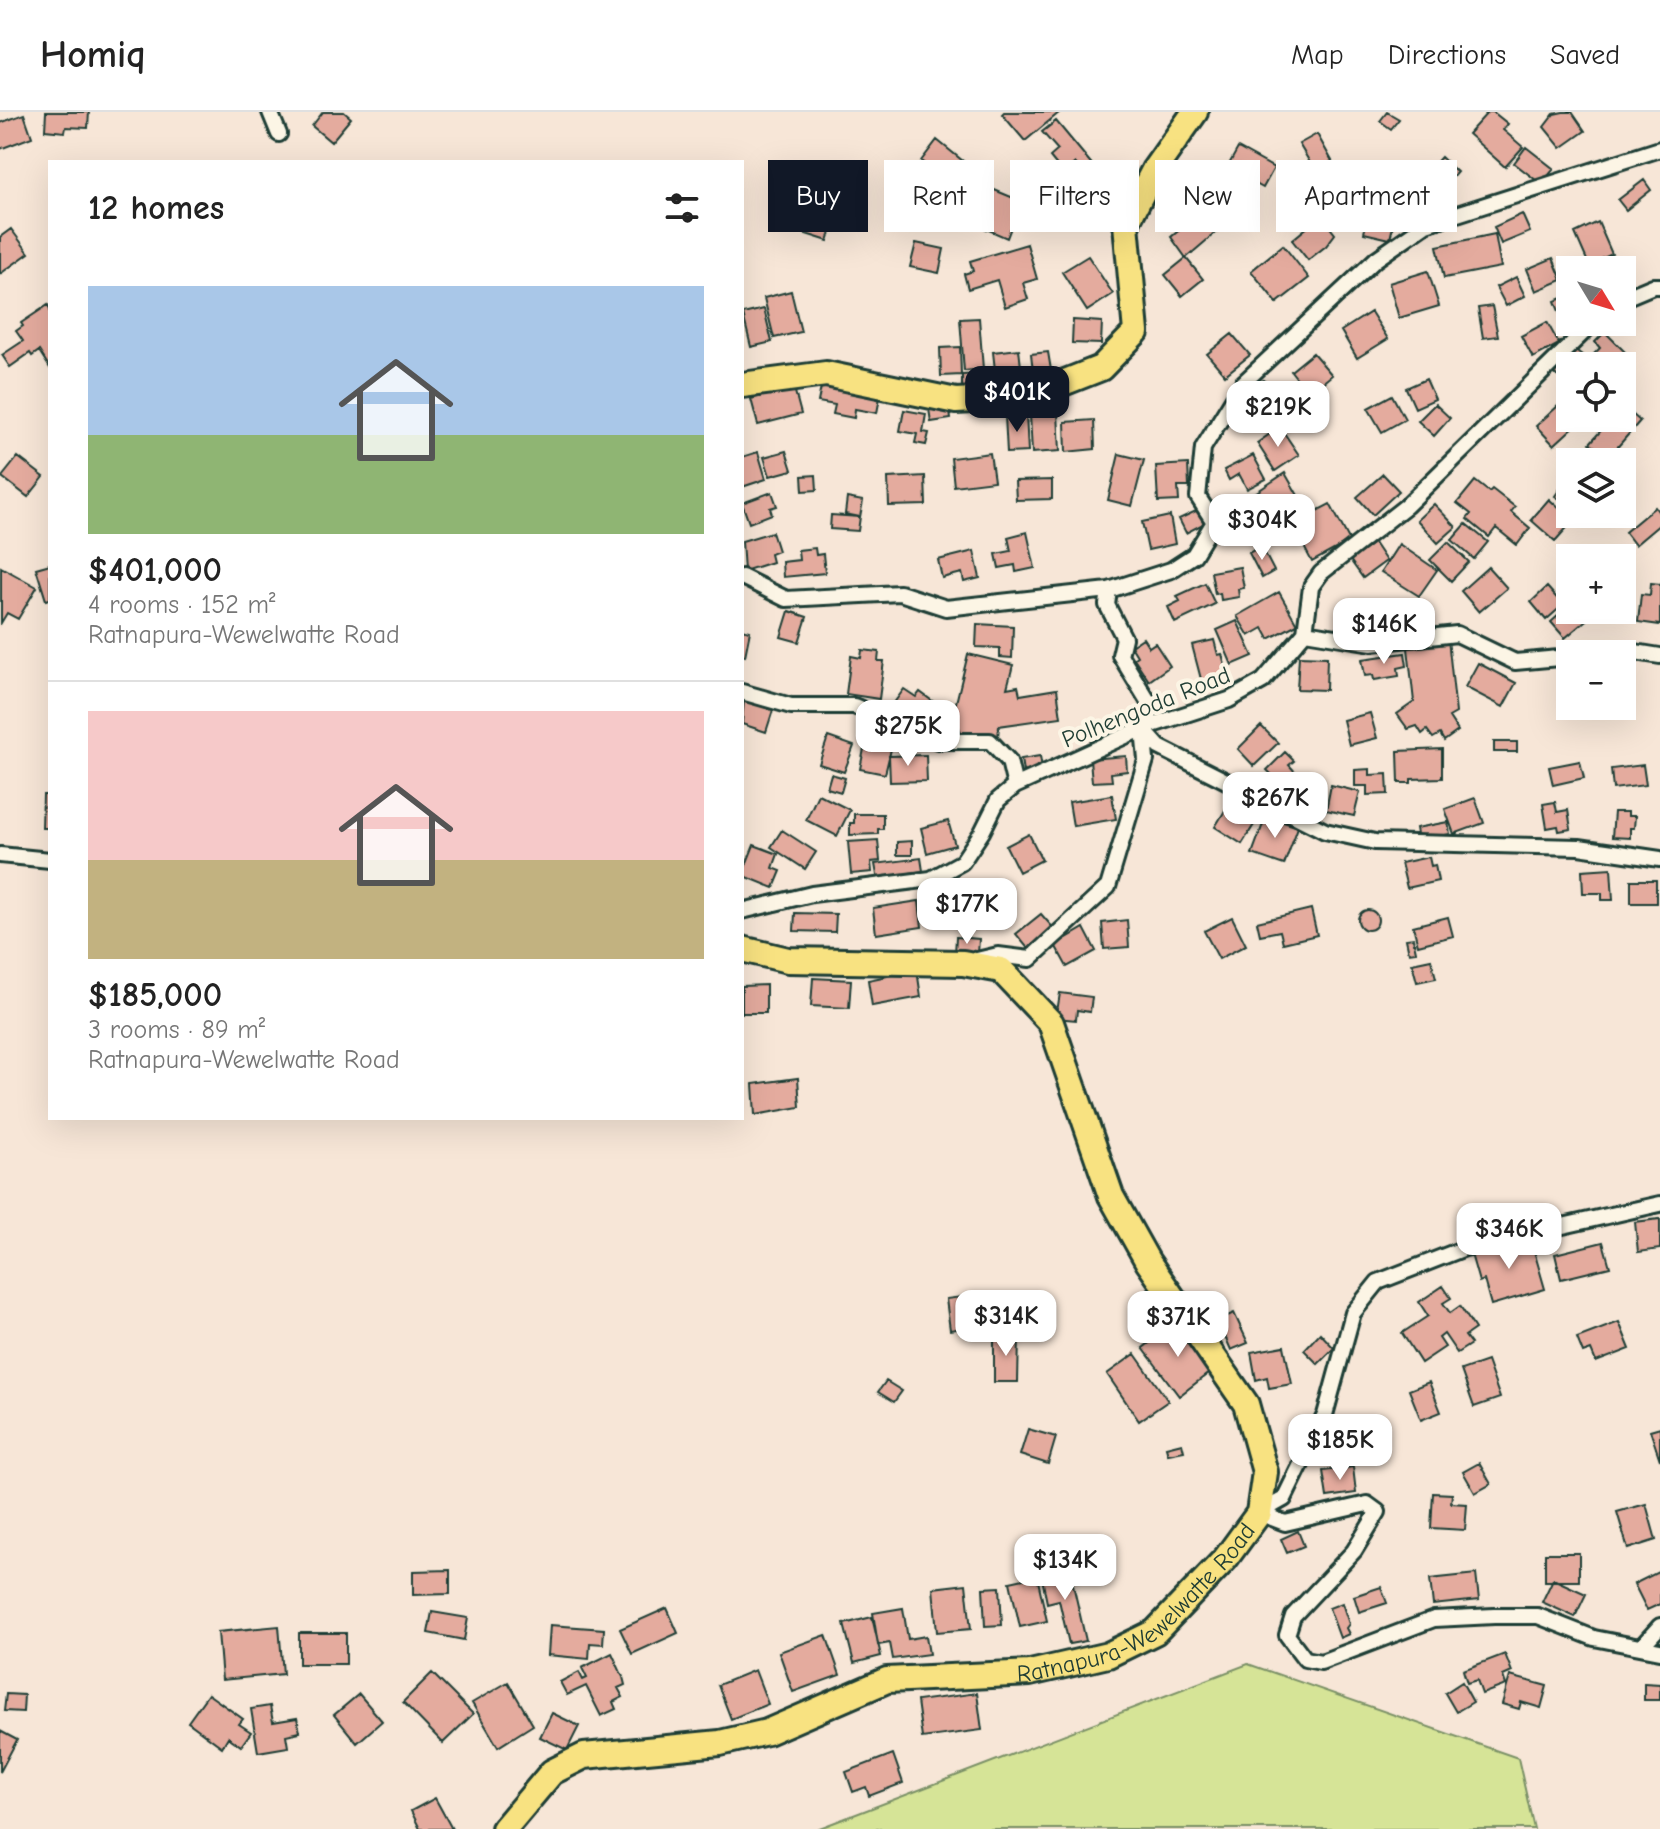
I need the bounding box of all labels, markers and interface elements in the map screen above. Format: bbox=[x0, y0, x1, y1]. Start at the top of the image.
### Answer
text: Homiq bbox=[40, 33, 146, 77]
text: Map bbox=[1291, 39, 1344, 71]
text: Directions bbox=[1388, 39, 1506, 71]
text: Saved bbox=[1550, 39, 1620, 71]
chip: Buy bbox=[768, 160, 868, 232]
chip: Rent bbox=[884, 160, 994, 232]
chip: Filters bbox=[1010, 160, 1139, 232]
chip: New bbox=[1155, 160, 1260, 232]
chip: Apartment bbox=[1276, 160, 1457, 232]
icon: filters bbox=[660, 186, 704, 230]
text: 12 homes bbox=[88, 188, 224, 228]
north arrow bbox=[1556, 256, 1636, 336]
map controls bbox=[1556, 256, 1636, 720]
icon: home bbox=[324, 338, 468, 482]
button: locate bbox=[1556, 352, 1636, 432]
pin: $401K bbox=[961, 366, 1073, 434]
text: $401K bbox=[983, 377, 1051, 407]
pin: $219K bbox=[1222, 381, 1334, 449]
text: $219K bbox=[1244, 392, 1312, 422]
button: layers bbox=[1556, 448, 1636, 528]
pin: $304K bbox=[1206, 494, 1318, 562]
text: $304K bbox=[1227, 505, 1297, 535]
button: + bbox=[1556, 544, 1636, 624]
text: $401,000 bbox=[88, 550, 222, 590]
text: 4 rooms · 152 m² bbox=[88, 590, 276, 620]
pin: $146K bbox=[1328, 598, 1440, 666]
text: $146K bbox=[1351, 609, 1417, 639]
text: Ratnapura-Wewelwatte Road bbox=[88, 620, 400, 650]
button: − bbox=[1556, 640, 1636, 720]
street label: Polhengoda Road bbox=[1058, 661, 1234, 753]
pin: $275K bbox=[852, 700, 964, 768]
text: $275K bbox=[874, 711, 942, 741]
icon: home bbox=[324, 763, 468, 907]
pin: $267K bbox=[1219, 772, 1331, 840]
text: $267K bbox=[1241, 783, 1309, 813]
pin: $177K bbox=[911, 878, 1023, 946]
text: $177K bbox=[935, 889, 999, 919]
text: $185,000 bbox=[88, 975, 222, 1015]
text: 3 rooms · 89 m² bbox=[88, 1015, 265, 1045]
text: Ratnapura-Wewelwatte Road bbox=[88, 1045, 400, 1075]
pin: $346K bbox=[1453, 1203, 1565, 1271]
text: $346K bbox=[1475, 1214, 1543, 1244]
pin: $314K bbox=[950, 1290, 1062, 1358]
pin: $371K bbox=[1122, 1291, 1234, 1359]
text: $314K bbox=[973, 1301, 1039, 1331]
text: $371K bbox=[1145, 1302, 1211, 1332]
pin: $185K bbox=[1284, 1414, 1396, 1482]
text: $185K bbox=[1306, 1425, 1374, 1455]
street label: Ratnapura-Wewelwatte Road bbox=[1016, 1517, 1261, 1688]
pin: $134K bbox=[1009, 1534, 1121, 1602]
text: $134K bbox=[1032, 1545, 1098, 1575]

